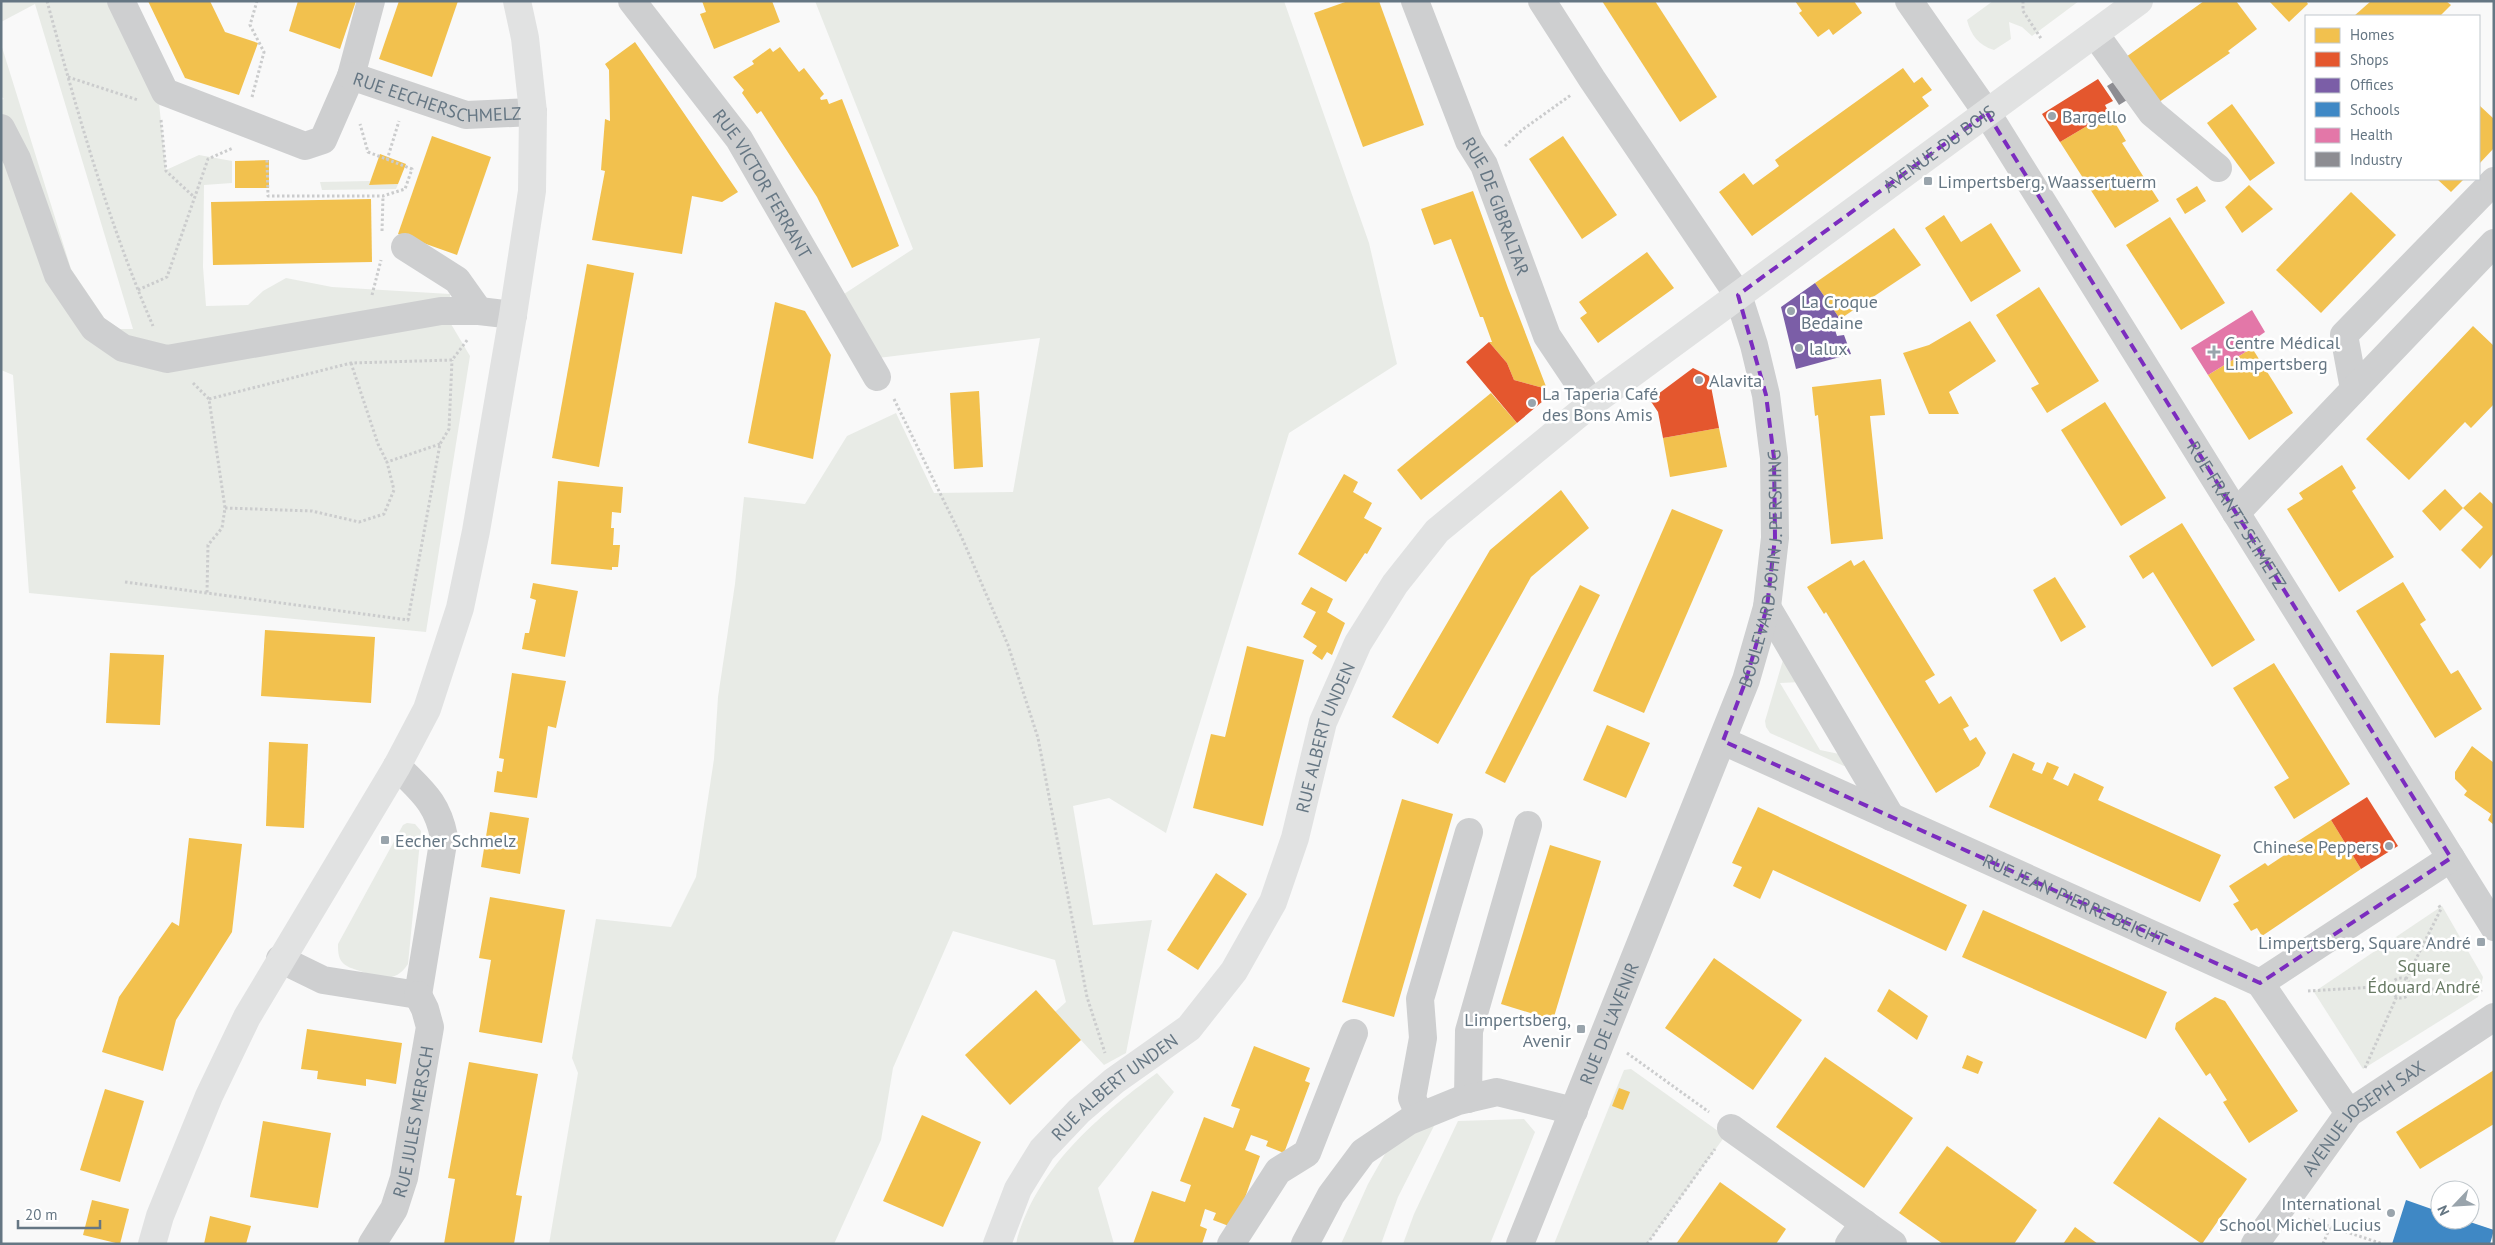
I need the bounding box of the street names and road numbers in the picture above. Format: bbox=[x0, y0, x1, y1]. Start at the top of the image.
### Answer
street label: RUE EECHERSCHMELZ bbox=[350, 66, 522, 126]
street label: AVENUE DU BOIS bbox=[1878, 99, 1999, 197]
street label: RUE VICTOR FERRANT bbox=[708, 104, 817, 262]
street label: RUE DE GIBRALTAR bbox=[1458, 132, 1535, 279]
street label: RUE FRANTZ SEIMETZ bbox=[2183, 437, 2292, 593]
street label: BOULEVARD JOHN J. PERSHING bbox=[1733, 448, 1786, 691]
street label: RUE ALBERT UNDEN bbox=[1290, 658, 1360, 815]
street label: RUE JEAN-PIERRE BEICHT bbox=[1979, 848, 2171, 951]
street label: RUE DE L'AVENIR bbox=[1574, 958, 1643, 1088]
street label: RUE ALBERT UNDEN bbox=[1046, 1028, 1182, 1145]
street label: RUE JULES MERSCH bbox=[387, 1044, 438, 1200]
street label: AVENUE JOSEPH SAX bbox=[2296, 1055, 2429, 1180]

